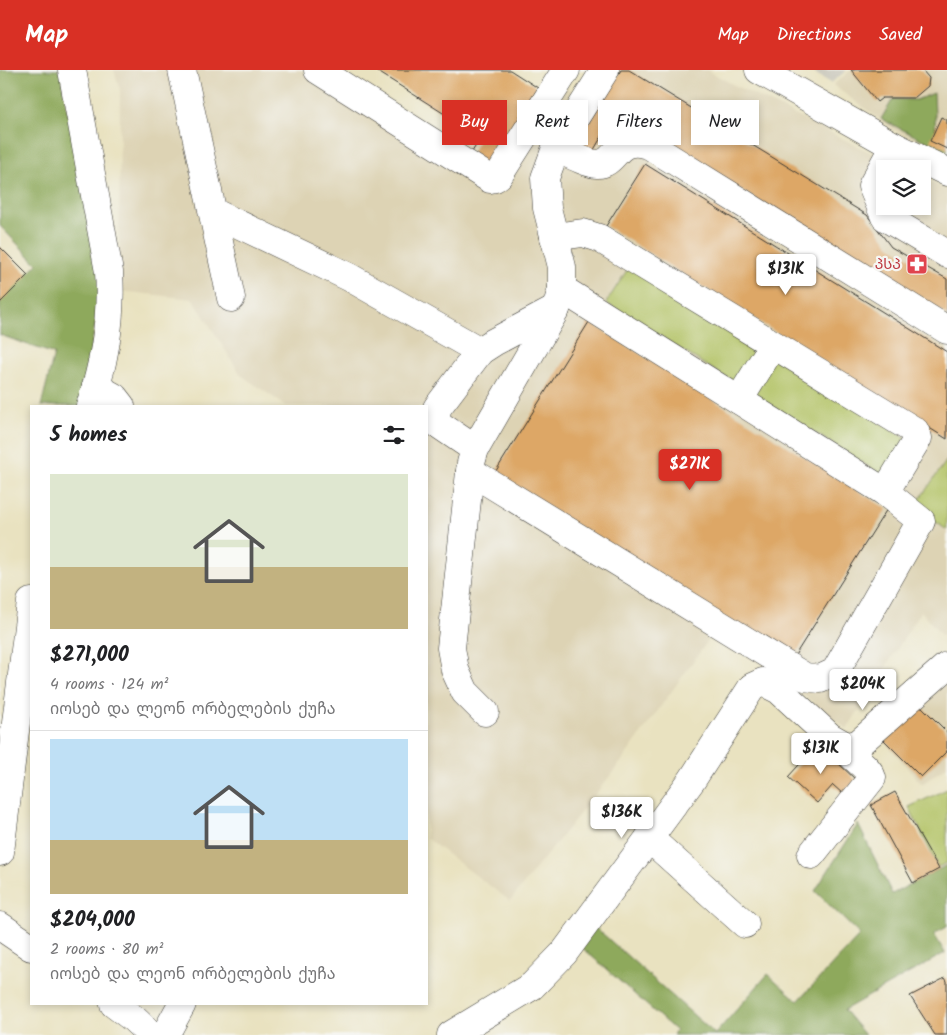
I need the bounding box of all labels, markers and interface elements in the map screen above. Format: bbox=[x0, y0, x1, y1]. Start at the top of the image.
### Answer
text: Map bbox=[25, 16, 68, 55]
text: Map bbox=[717, 21, 749, 50]
text: Directions bbox=[777, 21, 851, 50]
text: Saved bbox=[879, 21, 922, 50]
chip: Buy bbox=[442, 100, 507, 145]
chip: Rent bbox=[517, 100, 588, 145]
chip: Filters bbox=[598, 100, 681, 145]
chip: New bbox=[691, 100, 759, 145]
map controls bbox=[876, 160, 931, 215]
button: layers bbox=[876, 160, 931, 215]
pharmacy icon: პსპ bbox=[905, 252, 929, 276]
place label: პსპ bbox=[875, 253, 901, 277]
pin: $131K bbox=[751, 254, 821, 296]
text: $131K bbox=[767, 257, 805, 282]
text: 5 homes bbox=[50, 419, 127, 452]
icon: filters bbox=[380, 421, 408, 449]
pin: $271K bbox=[655, 448, 725, 491]
text: $271K bbox=[670, 452, 710, 477]
icon: home bbox=[184, 506, 274, 596]
text: $271,000 bbox=[50, 639, 129, 672]
pin: $204K bbox=[828, 668, 898, 711]
text: 4 rooms · 124 m² bbox=[50, 672, 168, 697]
text: $204K bbox=[840, 672, 886, 697]
text: იოსებ და ლეონ ორბელების ქუჩა bbox=[50, 697, 336, 722]
pin: $131K bbox=[786, 732, 856, 775]
text: $131K bbox=[802, 736, 840, 761]
icon: home bbox=[184, 772, 274, 862]
pin: $136K bbox=[587, 796, 657, 839]
text: $136K bbox=[601, 800, 643, 825]
text: $204,000 bbox=[50, 904, 135, 937]
text: 2 rooms · 80 m² bbox=[50, 937, 163, 962]
text: იოსებ და ლეონ ორბელების ქუჩა bbox=[50, 962, 336, 987]

